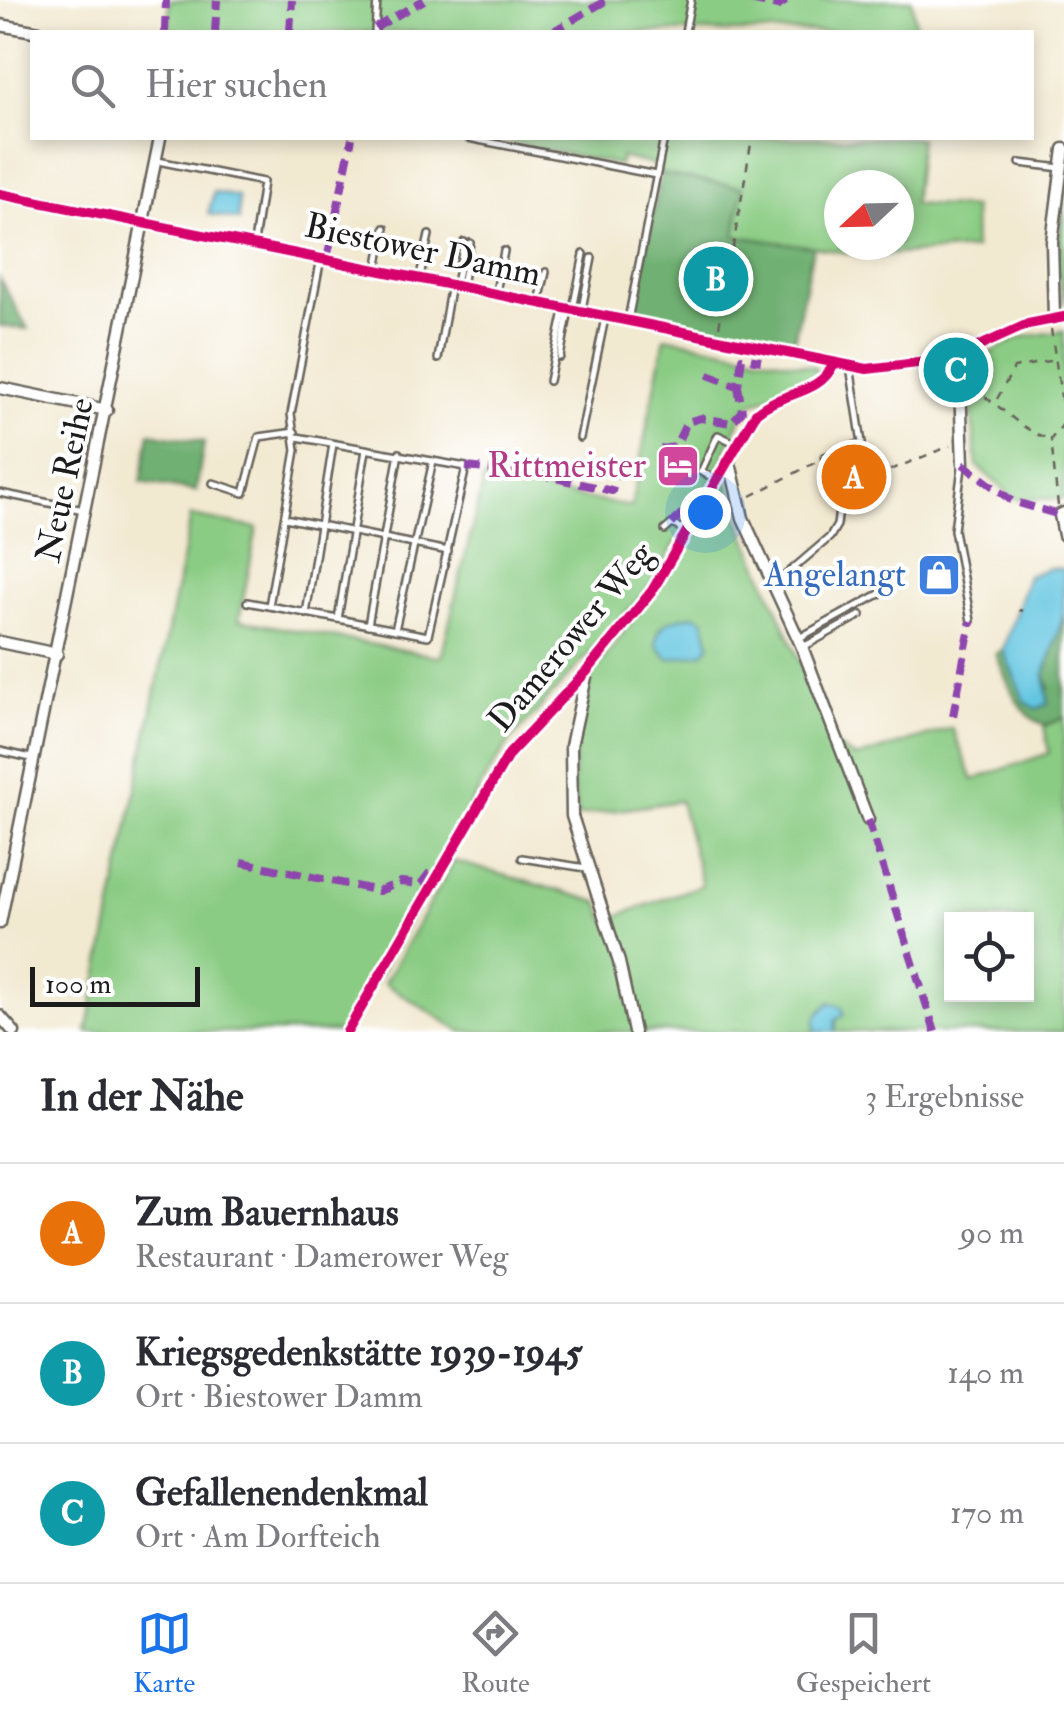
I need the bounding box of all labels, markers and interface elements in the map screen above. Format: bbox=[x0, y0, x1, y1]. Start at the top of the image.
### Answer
search box bbox=[30, 30, 1034, 140]
icon: search bbox=[65, 58, 120, 113]
text: Hier suchen bbox=[145, 61, 328, 109]
north arrow bbox=[824, 170, 914, 260]
street label: Biestower Damm bbox=[301, 204, 545, 296]
pin: B bbox=[684, 242, 748, 316]
pin: C bbox=[924, 332, 988, 408]
street label: Neue Reihe bbox=[26, 394, 104, 566]
pin: A bbox=[822, 440, 886, 514]
hotel icon: Rittmeister bbox=[655, 443, 701, 489]
place label: Rittmeister bbox=[487, 444, 646, 488]
your location bbox=[680, 487, 731, 538]
street label: Damerower Weg bbox=[479, 532, 664, 741]
shop icon: Angelangt bbox=[916, 552, 962, 598]
place label: Angelangt bbox=[763, 553, 906, 597]
map controls bbox=[944, 912, 1034, 1002]
button: locate bbox=[944, 912, 1034, 1002]
scale bar bbox=[30, 962, 200, 1006]
text: 100 m bbox=[45, 967, 111, 1002]
text: In der Nähe bbox=[40, 1071, 244, 1123]
text: 3 Ergebnisse bbox=[865, 1077, 1024, 1117]
text: Zum Bauernhaus bbox=[135, 1189, 399, 1237]
text: A bbox=[62, 1213, 83, 1253]
text: 90 m bbox=[960, 1213, 1024, 1253]
text: Restaurant · Damerower Weg bbox=[135, 1237, 508, 1277]
text: Kriegsgedenkstätte 1939-1945 bbox=[135, 1329, 582, 1377]
text: B bbox=[62, 1353, 83, 1393]
text: 140 m bbox=[947, 1353, 1024, 1393]
text: Ort · Biestower Damm bbox=[135, 1377, 423, 1417]
text: Gefallenendenkmal bbox=[135, 1469, 428, 1517]
text: C bbox=[61, 1493, 84, 1533]
text: 170 m bbox=[950, 1493, 1024, 1533]
text: Ort · Am Dorfteich bbox=[135, 1517, 381, 1557]
tab: Karte bbox=[133, 1606, 195, 1701]
tab: Route bbox=[461, 1606, 530, 1701]
tab: Gespeichert bbox=[796, 1606, 931, 1701]

